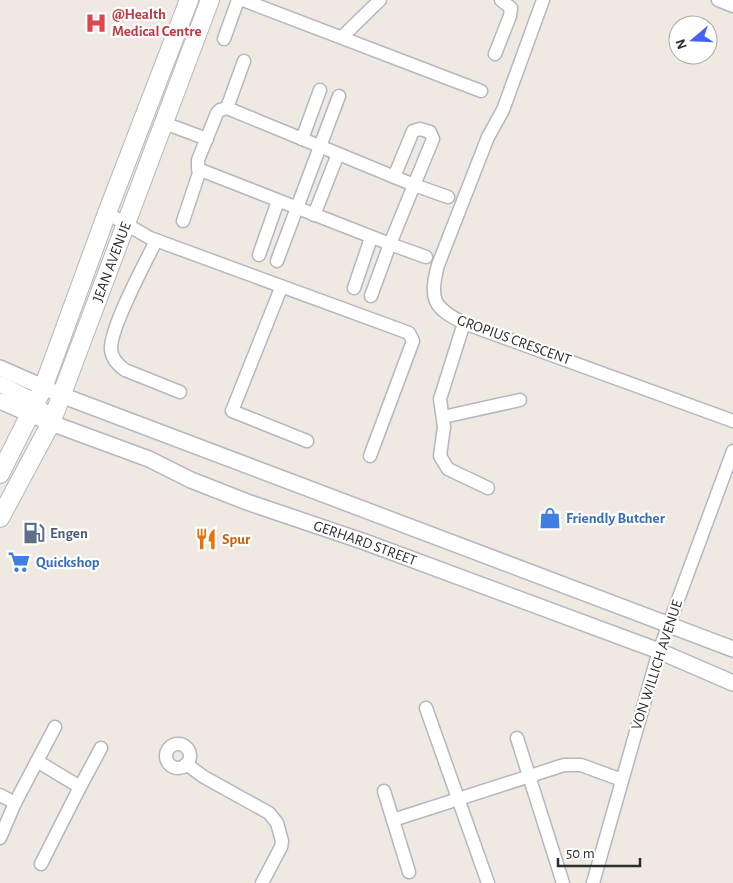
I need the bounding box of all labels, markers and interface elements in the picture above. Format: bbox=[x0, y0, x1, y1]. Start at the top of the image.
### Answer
place label: @Health Medical Centre bbox=[112, 7, 202, 39]
hospital icon: @Health Medical Centre bbox=[83, 10, 109, 36]
north arrow bbox=[668, 15, 718, 65]
text: N bbox=[673, 37, 690, 51]
street label: JEAN AVENUE bbox=[90, 220, 133, 304]
street label: GROPIUS CRESCENT bbox=[455, 312, 574, 368]
shop icon: Friendly Butcher bbox=[537, 505, 563, 531]
place label: Friendly Butcher bbox=[566, 511, 666, 526]
street label: GERHARD STREET bbox=[312, 518, 419, 568]
fuel station icon: Engen bbox=[21, 520, 47, 546]
place label: Engen bbox=[50, 526, 88, 541]
restaurant icon: Spur bbox=[193, 526, 219, 552]
place label: Spur bbox=[222, 532, 251, 547]
supermarket icon: Quickshop bbox=[6, 549, 32, 575]
place label: Quickshop bbox=[36, 555, 100, 570]
street label: VON WILLICH AVENUE bbox=[629, 598, 685, 732]
scale bar bbox=[558, 836, 640, 868]
text: 50 m bbox=[566, 846, 595, 861]

